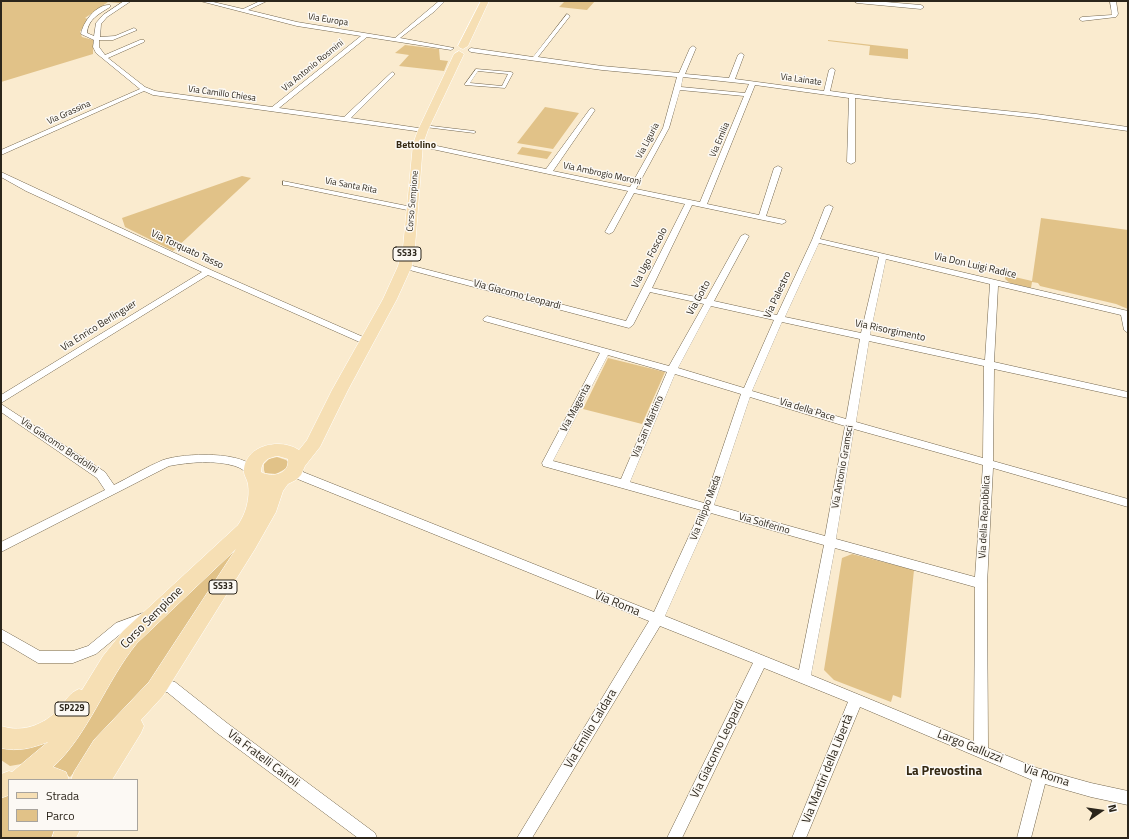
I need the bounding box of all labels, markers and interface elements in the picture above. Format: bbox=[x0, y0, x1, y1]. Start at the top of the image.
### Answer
street label: Via Europa bbox=[307, 12, 349, 28]
street label: Via Antonio Rosmini bbox=[280, 38, 346, 94]
street label: Via Lainate bbox=[780, 72, 822, 88]
street label: Via Camillo Chiesa bbox=[187, 84, 257, 104]
street label: Via Grassina bbox=[46, 99, 92, 127]
street label: Via Liguria bbox=[634, 121, 662, 161]
street label: Via Emilia bbox=[708, 121, 732, 159]
district label: Bettolino bbox=[396, 140, 436, 152]
street label: Via Ambrogio Moroni bbox=[562, 160, 642, 188]
street label: Corso Sempione bbox=[405, 170, 421, 232]
street label: Via Santa Rita bbox=[324, 176, 378, 196]
street label: Via Ugo Foscolo bbox=[630, 226, 670, 290]
street label: Via Torquato Tasso bbox=[149, 228, 225, 272]
road number: SS33 bbox=[393, 247, 421, 261]
street label: Via Don Luigi Radice bbox=[933, 251, 1017, 281]
street label: Via Palestro bbox=[762, 270, 794, 320]
street label: Via Giacomo Leopardi bbox=[472, 278, 562, 312]
street label: Via Goito bbox=[685, 279, 713, 317]
street label: Via Enrico Berlinguer bbox=[59, 298, 139, 354]
street label: Via Risorgimento bbox=[854, 318, 926, 344]
street label: Via Magenta bbox=[558, 382, 594, 434]
street label: Via San Martino bbox=[629, 394, 667, 460]
street label: Via della Pace bbox=[778, 396, 836, 424]
street label: Via Giacomo Brodolini bbox=[18, 415, 100, 477]
street label: Via Antonio Gramsci bbox=[830, 424, 856, 510]
street label: Via Filippo Meda bbox=[688, 474, 724, 542]
street label: Via della Repubblica bbox=[977, 475, 993, 559]
street label: Via Solferino bbox=[737, 511, 791, 537]
road number: SS33 bbox=[209, 580, 237, 594]
street label: Corso Sempione bbox=[118, 584, 186, 652]
street label: Via Roma bbox=[592, 588, 642, 620]
street label: Via Emilio Caldara bbox=[562, 687, 620, 771]
street label: Via Giacomo Leopardi bbox=[688, 697, 748, 801]
road number: SP229 bbox=[55, 702, 89, 716]
street label: Via Martiri della Libertà bbox=[800, 712, 856, 826]
street label: Via Fratelli Cairoli bbox=[224, 727, 302, 791]
street label: Largo Galluzzi bbox=[935, 727, 1005, 767]
street label: Via Roma bbox=[1021, 762, 1071, 790]
district label: La Prevostina bbox=[906, 764, 982, 780]
legend bbox=[8, 779, 138, 831]
text: Strada bbox=[46, 786, 79, 805]
north arrow bbox=[1081, 791, 1121, 831]
text: N bbox=[1104, 803, 1121, 814]
text: Parco bbox=[46, 806, 75, 825]

